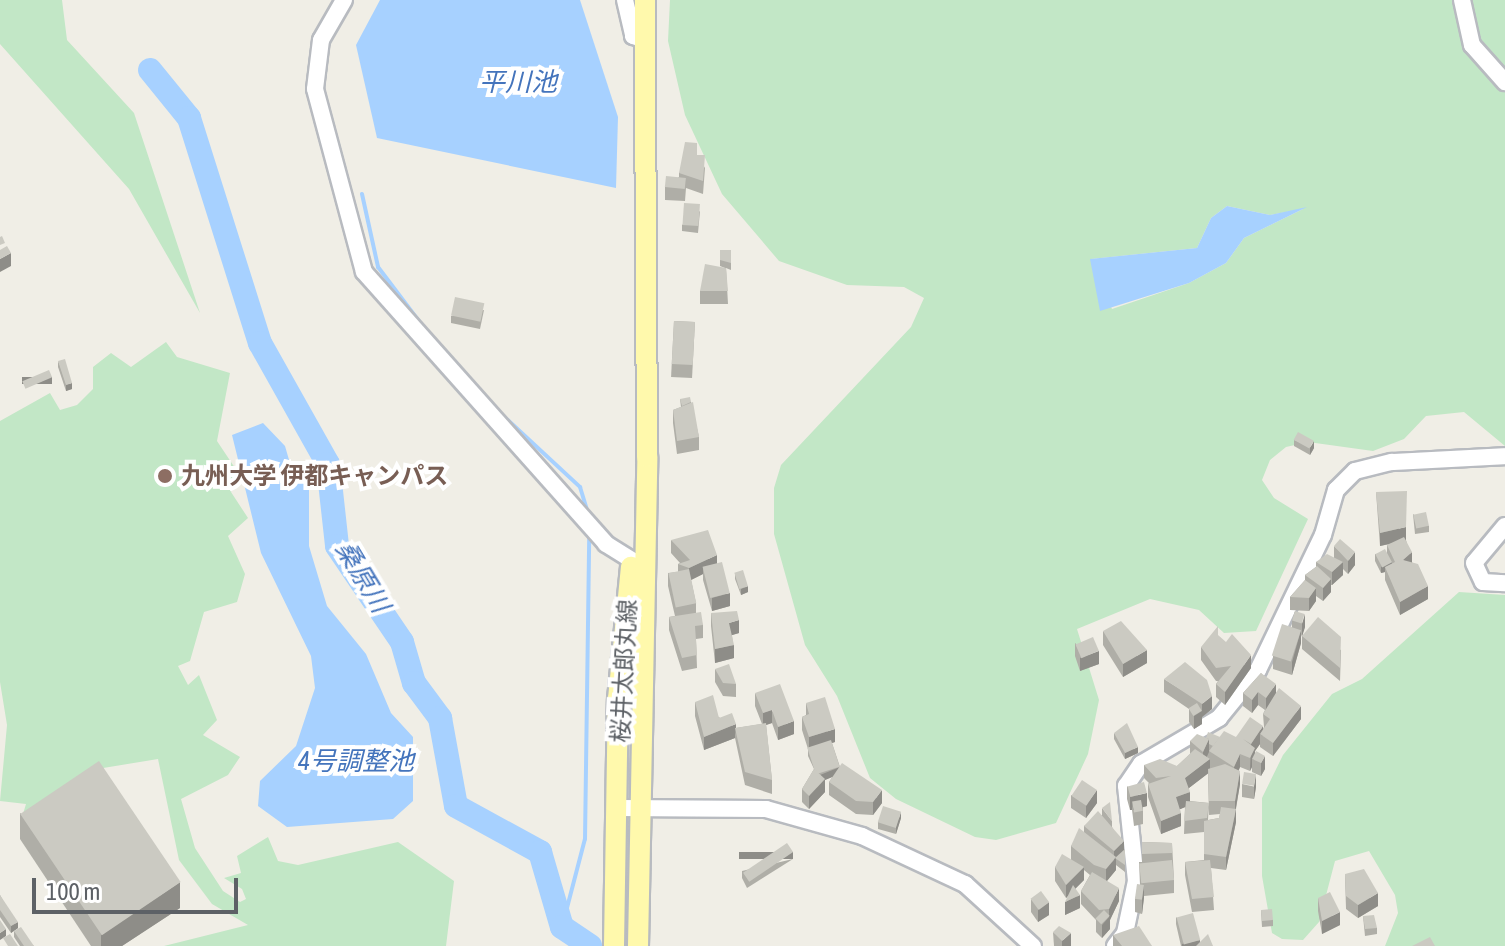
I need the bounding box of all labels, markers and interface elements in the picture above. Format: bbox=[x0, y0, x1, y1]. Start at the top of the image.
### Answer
water label: 平川池 bbox=[479, 67, 557, 99]
place label: 九州大学 伊都キャンパス bbox=[181, 462, 448, 490]
marker: 九州大学 伊都キャンパス bbox=[156, 467, 174, 485]
water label: 桑原川 bbox=[329, 536, 395, 618]
street label: 桜井太郎丸線 bbox=[606, 598, 642, 744]
water label: 4号調整池 bbox=[298, 746, 414, 778]
scale bar bbox=[36, 862, 242, 912]
text: 100 m bbox=[46, 878, 100, 905]

